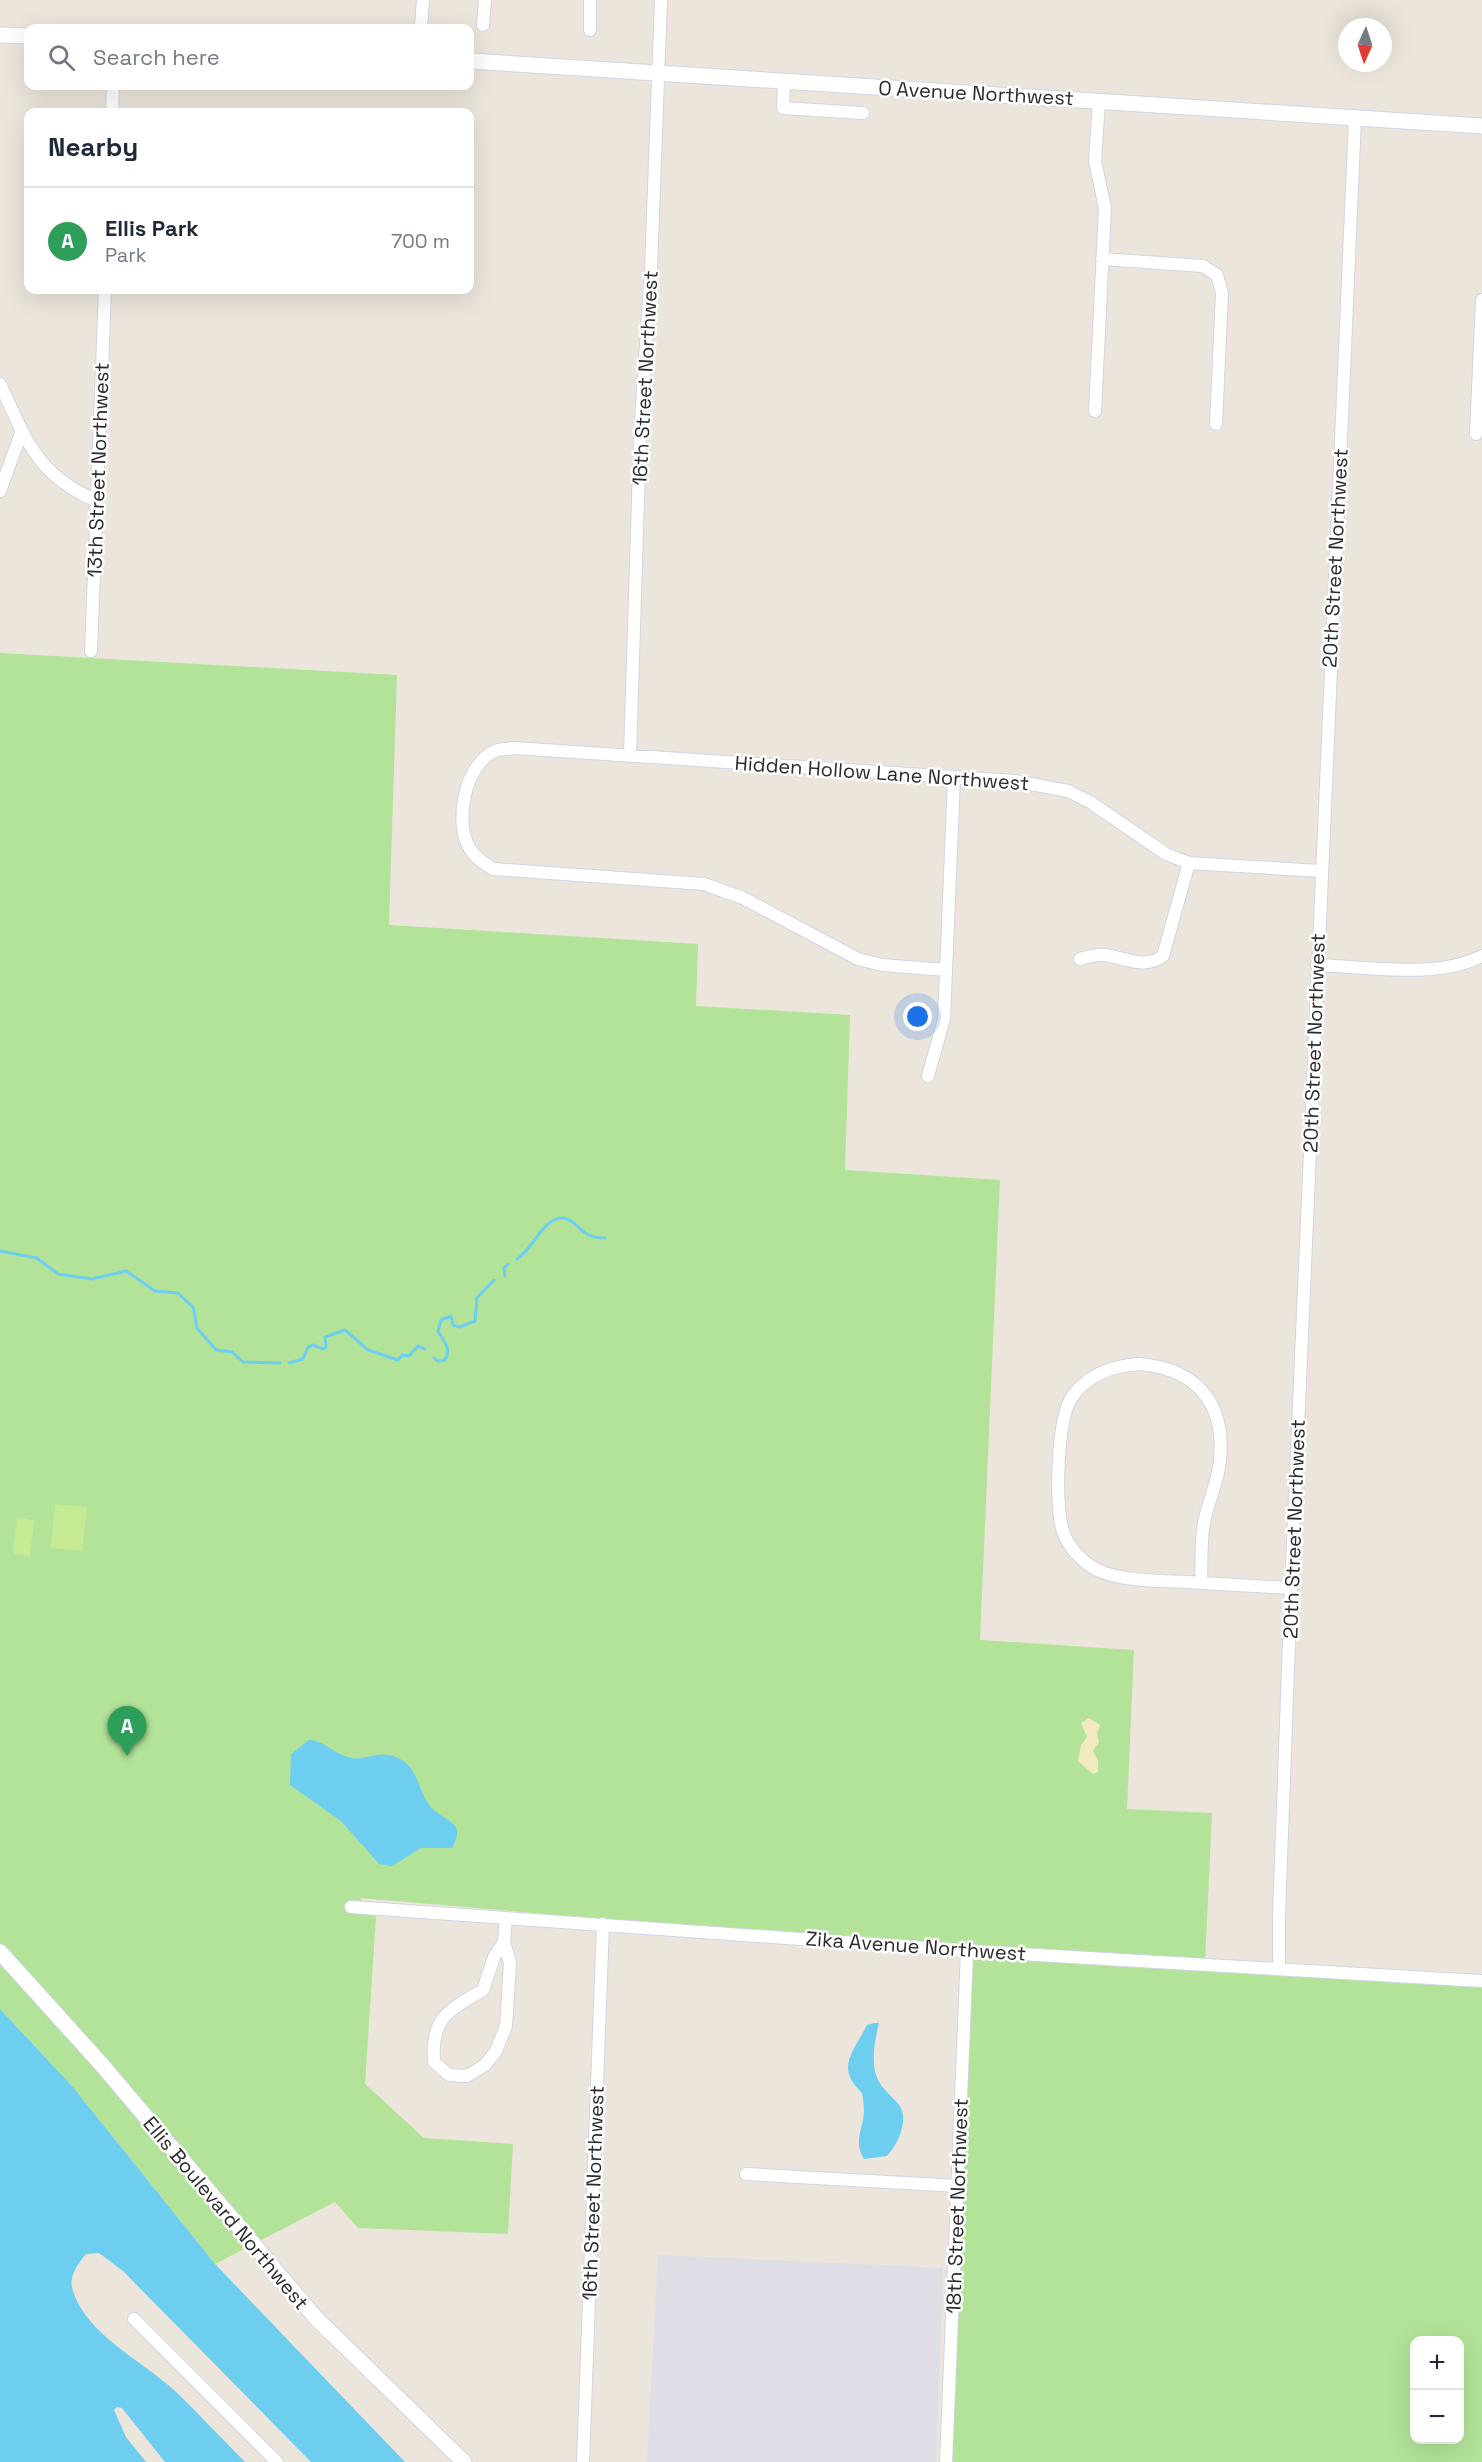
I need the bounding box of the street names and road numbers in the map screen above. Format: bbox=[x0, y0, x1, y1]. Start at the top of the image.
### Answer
street label: O Avenue Northwest bbox=[878, 75, 1074, 111]
street label: 16th Street Northwest bbox=[626, 270, 664, 486]
street label: 13th Street Northwest bbox=[81, 362, 115, 578]
street label: 20th Street Northwest bbox=[1316, 448, 1354, 668]
street label: Hidden Hollow Lane Northwest bbox=[734, 750, 1030, 796]
street label: 20th Street Northwest bbox=[1297, 933, 1331, 1153]
street label: 20th Street Northwest bbox=[1277, 1419, 1311, 1639]
street label: Zika Avenue Northwest bbox=[805, 1925, 1027, 1967]
street label: 16th Street Northwest bbox=[576, 2085, 610, 2301]
street label: 18th Street Northwest bbox=[940, 2098, 974, 2314]
street label: Ellis Boulevard Northwest bbox=[137, 2111, 315, 2315]

